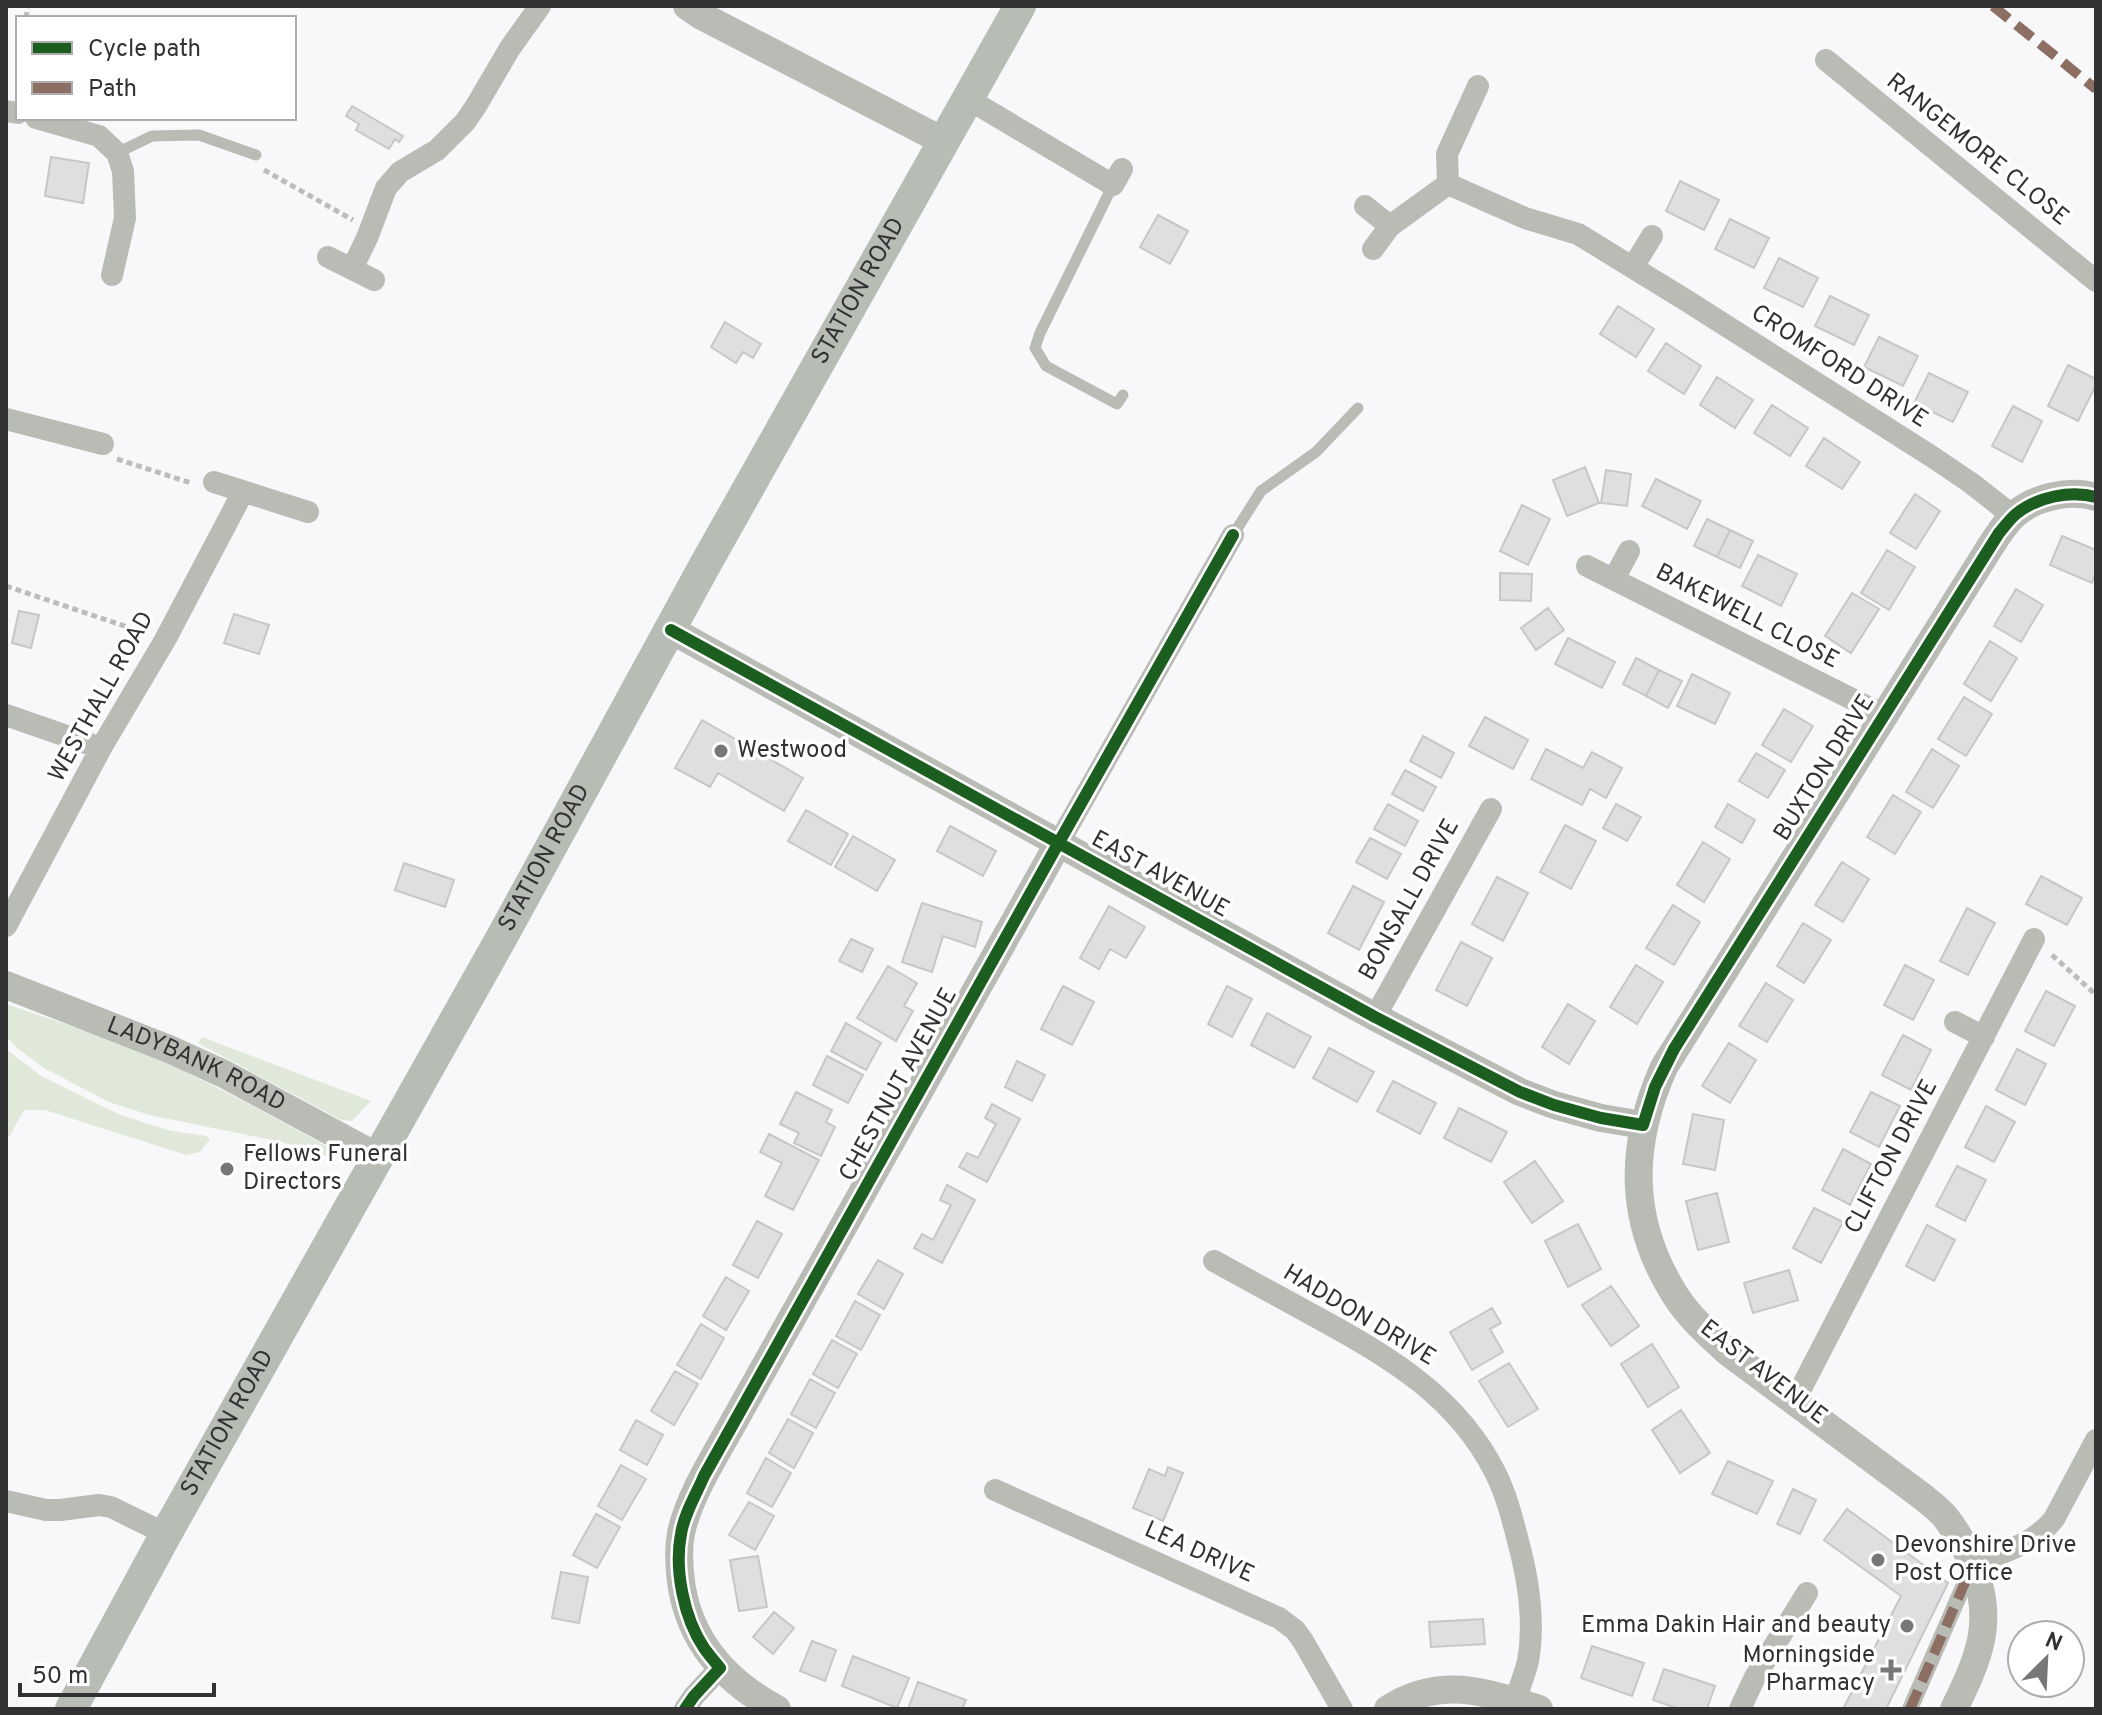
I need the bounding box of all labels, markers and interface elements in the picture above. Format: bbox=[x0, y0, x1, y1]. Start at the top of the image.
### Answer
legend bbox=[16, 16, 296, 120]
text: Cycle path bbox=[88, 35, 201, 65]
street label: RANGEMORE CLOSE bbox=[1880, 67, 2074, 233]
text: Path bbox=[88, 75, 137, 105]
street label: STATION ROAD bbox=[806, 213, 912, 370]
street label: CROMFORD DRIVE bbox=[1745, 299, 1933, 435]
street label: BAKEWELL CLOSE bbox=[1650, 558, 1844, 676]
street label: WESTHALL ROAD bbox=[43, 606, 161, 788]
street label: BUXTON DRIVE bbox=[1768, 689, 1882, 847]
place label: Westwood bbox=[737, 736, 847, 766]
marker: Westwood bbox=[712, 742, 730, 760]
street label: STATION ROAD bbox=[493, 779, 597, 937]
street label: BONSALL DRIVE bbox=[1353, 814, 1467, 986]
street label: EAST AVENUE bbox=[1086, 825, 1234, 925]
street label: CHESTNUT AVENUE bbox=[833, 983, 965, 1187]
street label: LADYBANK ROAD bbox=[102, 1011, 290, 1119]
street label: CLIFTON DRIVE bbox=[1839, 1075, 1945, 1239]
place label: Fellows Funeral Directors bbox=[243, 1140, 408, 1198]
marker: Fellows Funeral Directors bbox=[218, 1160, 236, 1178]
street label: HADDON DRIVE bbox=[1277, 1259, 1441, 1373]
street label: EAST AVENUE bbox=[1693, 1314, 1833, 1432]
street label: STATION ROAD bbox=[175, 1345, 281, 1502]
street label: LEA DRIVE bbox=[1139, 1515, 1259, 1591]
place label: Devonshire Drive Post Office bbox=[1894, 1531, 2077, 1589]
marker: Devonshire Drive Post Office bbox=[1869, 1551, 1887, 1569]
place label: Emma Dakin Hair and beauty bbox=[1581, 1611, 1891, 1641]
marker: Emma Dakin Hair and beauty bbox=[1898, 1617, 1916, 1635]
north arrow bbox=[2006, 1619, 2086, 1699]
text: N bbox=[2040, 1627, 2066, 1659]
place label: Morningside Pharmacy bbox=[1742, 1641, 1875, 1699]
scale bar bbox=[20, 1647, 214, 1697]
marker: Morningside Pharmacy bbox=[1882, 1661, 1900, 1679]
text: 50 m bbox=[32, 1662, 88, 1692]

